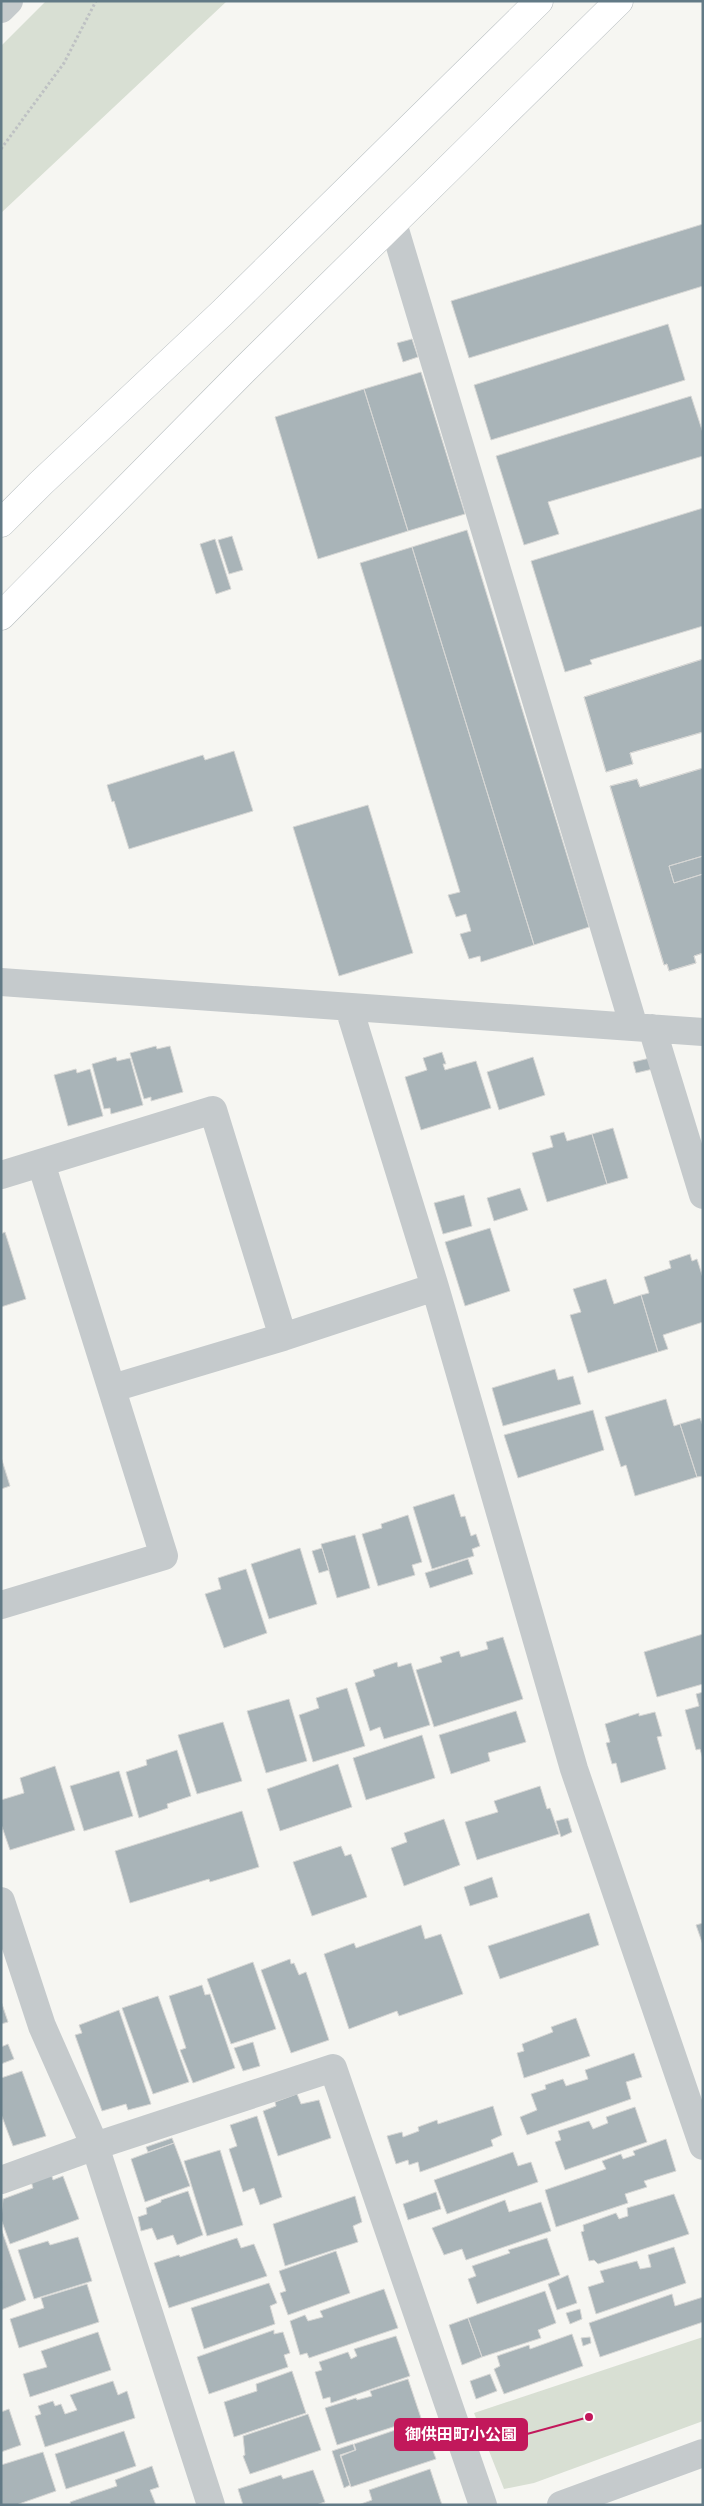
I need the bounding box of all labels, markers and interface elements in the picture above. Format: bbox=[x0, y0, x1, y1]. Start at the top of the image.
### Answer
callout: 御供田町小公園 bbox=[395, 2419, 527, 2450]
text: 御供田町小公園 bbox=[405, 2425, 517, 2445]

